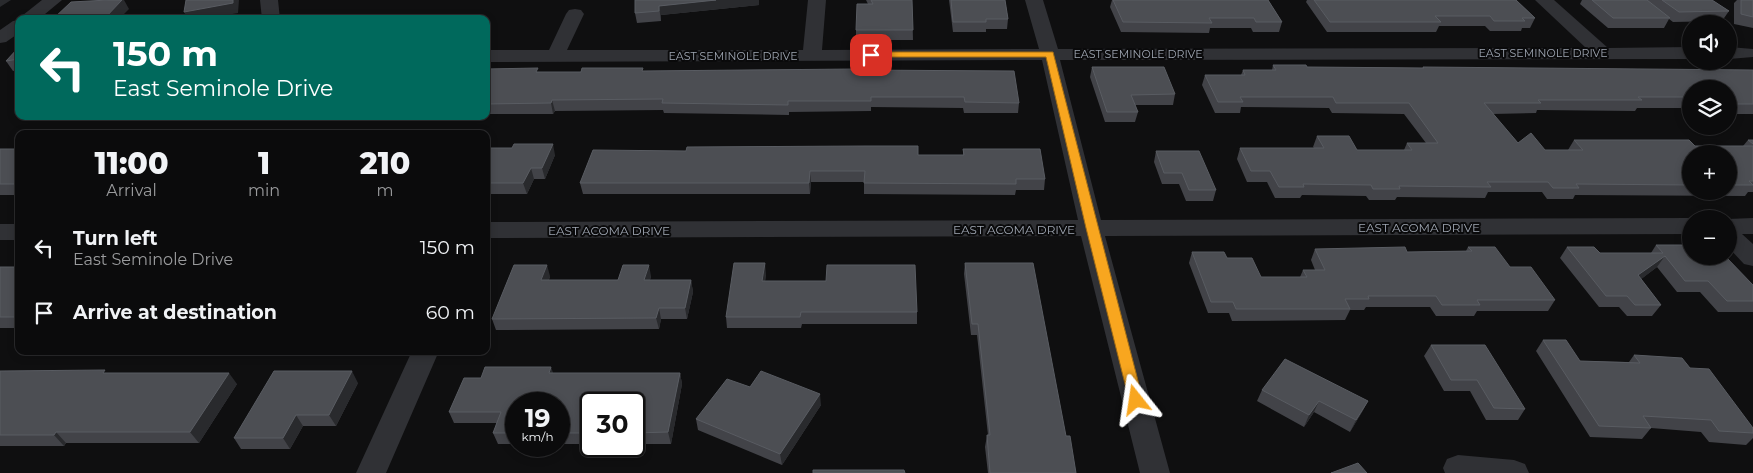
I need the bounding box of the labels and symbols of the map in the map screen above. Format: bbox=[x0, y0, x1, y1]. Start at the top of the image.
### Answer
pin bbox=[850, 34, 892, 76]
street label: EAST SEMINOLE DRIVE bbox=[1478, 46, 1608, 60]
street label: EAST SEMINOLE DRIVE bbox=[1073, 47, 1203, 61]
street label: EAST SEMINOLE DRIVE bbox=[668, 49, 798, 63]
street label: EAST ACOMA DRIVE bbox=[1358, 220, 1480, 235]
street label: EAST ACOMA DRIVE bbox=[953, 222, 1075, 237]
street label: EAST ACOMA DRIVE bbox=[548, 223, 670, 238]
position arrow bbox=[1109, 373, 1161, 425]
speed limit sign: 30 bbox=[580, 392, 645, 457]

